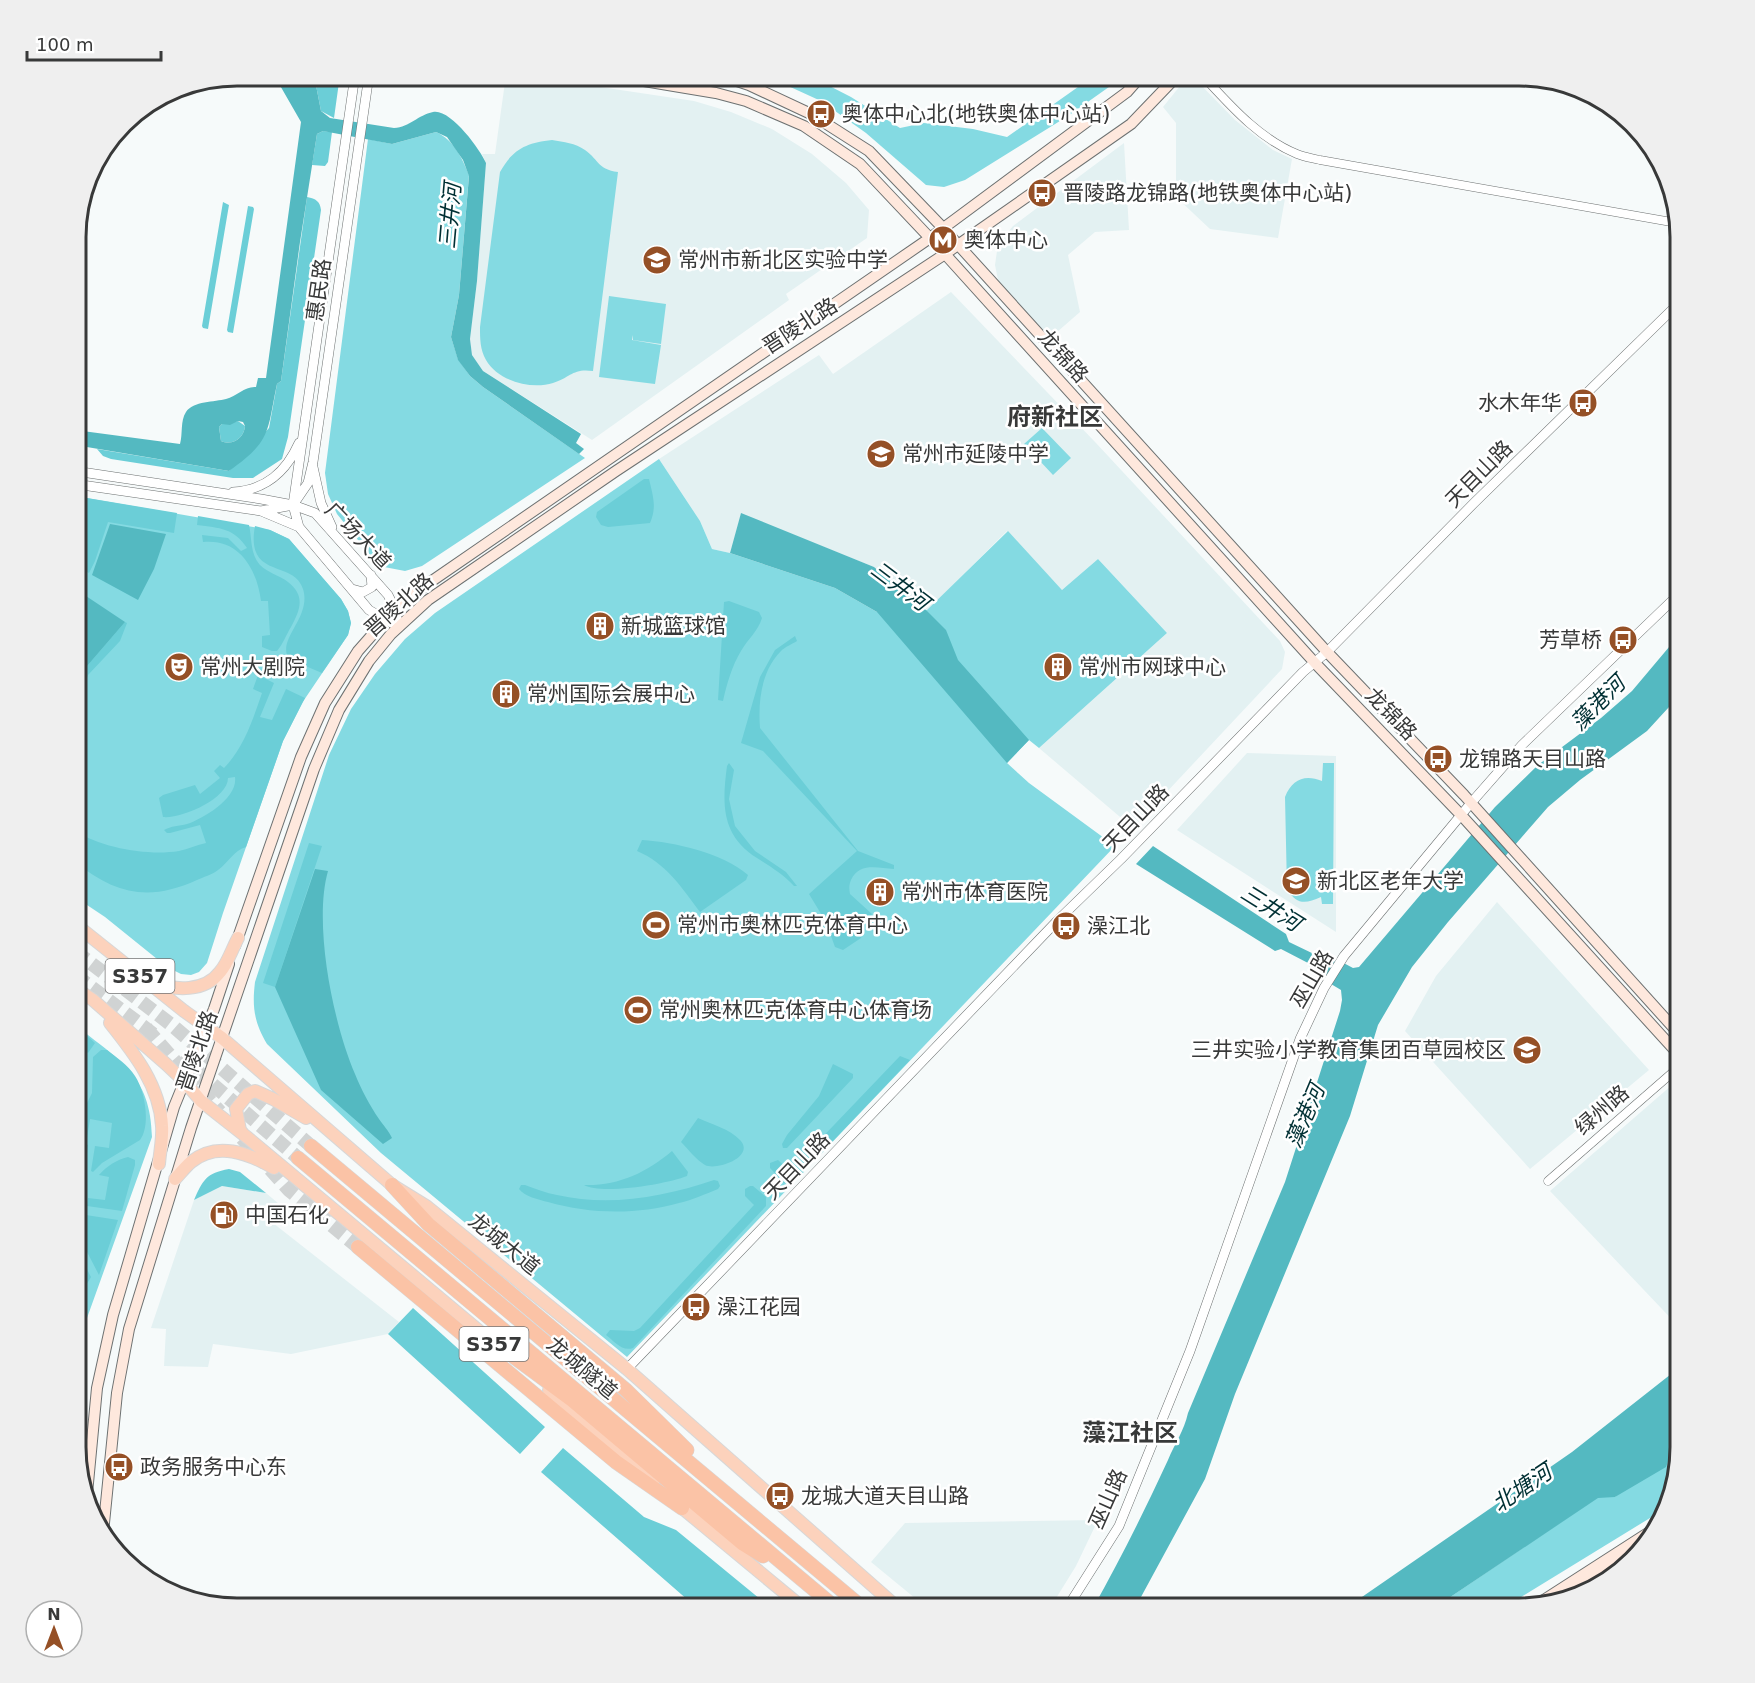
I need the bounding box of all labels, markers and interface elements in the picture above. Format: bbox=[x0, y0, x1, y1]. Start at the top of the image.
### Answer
scale bar bbox=[27, 24, 160, 62]
text: 100 m bbox=[36, 34, 94, 55]
bus stop icon: 奥体中心北(地铁奥体中心站) bbox=[805, 98, 837, 130]
place label: 奥体中心北(地铁奥体中心站) bbox=[842, 102, 1110, 126]
bus stop icon: 晋陵路龙锦路(地铁奥体中心站) bbox=[1026, 177, 1058, 209]
water label: 三井河 bbox=[435, 178, 466, 250]
place label: 晋陵路龙锦路(地铁奥体中心站) bbox=[1063, 181, 1352, 205]
metro station icon: 奥体中心 bbox=[927, 224, 959, 256]
place label: 奥体中心 bbox=[964, 228, 1048, 252]
school or university icon: 常州市新北区实验中学 bbox=[641, 244, 673, 276]
place label: 常州市新北区实验中学 bbox=[678, 248, 888, 272]
street label: 惠民路 bbox=[303, 257, 335, 323]
street label: 晋陵北路 bbox=[758, 293, 842, 359]
street label: 龙锦路 bbox=[1033, 325, 1093, 387]
bus stop icon: 水木年华 bbox=[1567, 387, 1599, 419]
place label: 水木年华 bbox=[1478, 391, 1562, 415]
district label: 府新社区 bbox=[1007, 403, 1103, 431]
street label: 天目山路 bbox=[1441, 436, 1517, 512]
school or university icon: 常州市延陵中学 bbox=[865, 438, 897, 470]
place label: 常州市延陵中学 bbox=[902, 442, 1049, 466]
street label: 广场大道 bbox=[320, 497, 396, 575]
water label: 三井河 bbox=[866, 556, 937, 618]
street label: 晋陵北路 bbox=[360, 568, 438, 642]
building icon: 新城篮球馆 bbox=[584, 610, 616, 642]
place label: 新城篮球馆 bbox=[621, 614, 726, 638]
bus stop icon: 芳草桥 bbox=[1607, 624, 1639, 656]
place label: 芳草桥 bbox=[1539, 628, 1602, 652]
theatre icon: 常州大剧院 bbox=[163, 651, 195, 683]
building icon: 常州市网球中心 bbox=[1042, 651, 1074, 683]
place label: 常州大剧院 bbox=[200, 655, 305, 679]
place label: 常州市网球中心 bbox=[1079, 655, 1226, 679]
water label: 藻港河 bbox=[1566, 668, 1633, 735]
building icon: 常州国际会展中心 bbox=[490, 678, 522, 710]
place label: 常州国际会展中心 bbox=[527, 682, 695, 706]
street label: 龙锦路 bbox=[1360, 683, 1422, 745]
bus stop icon: 龙锦路天目山路 bbox=[1422, 743, 1454, 775]
place label: 龙锦路天目山路 bbox=[1459, 747, 1606, 771]
street label: 天目山路 bbox=[1098, 779, 1174, 857]
school or university icon: 新北区老年大学 bbox=[1280, 865, 1312, 897]
place label: 新北区老年大学 bbox=[1317, 869, 1464, 893]
building icon: 常州市体育医院 bbox=[864, 876, 896, 908]
place label: 常州市体育医院 bbox=[901, 880, 1048, 904]
water label: 三井河 bbox=[1236, 880, 1309, 938]
sports icon: 常州市奥林匹克体育中心 bbox=[640, 909, 672, 941]
bus stop icon: 澡江北 bbox=[1050, 910, 1082, 942]
place label: 常州市奥林匹克体育中心 bbox=[677, 913, 908, 937]
place label: 澡江北 bbox=[1087, 914, 1150, 938]
street label: 巫山路 bbox=[1286, 946, 1338, 1012]
road number: S357 bbox=[106, 959, 174, 993]
sports icon: 常州奥林匹克体育中心体育场 bbox=[622, 994, 654, 1026]
place label: 常州奥林匹克体育中心体育场 bbox=[659, 998, 932, 1022]
street label: 晋陵北路 bbox=[172, 1007, 222, 1095]
school or university icon: 三井实验小学教育集团百草园校区 bbox=[1511, 1034, 1543, 1066]
place label: 三井实验小学教育集团百草园校区 bbox=[1191, 1038, 1506, 1062]
water label: 藻港河 bbox=[1281, 1077, 1331, 1151]
street label: 绿州路 bbox=[1570, 1080, 1634, 1140]
street label: 天目山路 bbox=[759, 1127, 835, 1205]
fuel station icon: 中国石化 bbox=[208, 1199, 240, 1231]
place label: 中国石化 bbox=[245, 1203, 329, 1227]
street label: 龙城大道 bbox=[464, 1208, 544, 1280]
bus stop icon: 澡江花园 bbox=[680, 1291, 712, 1323]
place label: 澡江花园 bbox=[717, 1295, 801, 1319]
road number: S357 bbox=[460, 1327, 528, 1361]
street label: 龙城隧道 bbox=[542, 1332, 622, 1404]
district label: 藻江社区 bbox=[1082, 1419, 1178, 1447]
bus stop icon: 政务服务中心东 bbox=[103, 1451, 135, 1483]
place label: 政务服务中心东 bbox=[140, 1455, 287, 1479]
water label: 北塘河 bbox=[1488, 1457, 1560, 1517]
street label: 巫山路 bbox=[1084, 1465, 1132, 1533]
bus stop icon: 龙城大道天目山路 bbox=[764, 1480, 796, 1512]
place label: 龙城大道天目山路 bbox=[801, 1484, 969, 1508]
north arrow bbox=[24, 1599, 84, 1659]
text: N bbox=[47, 1605, 61, 1624]

